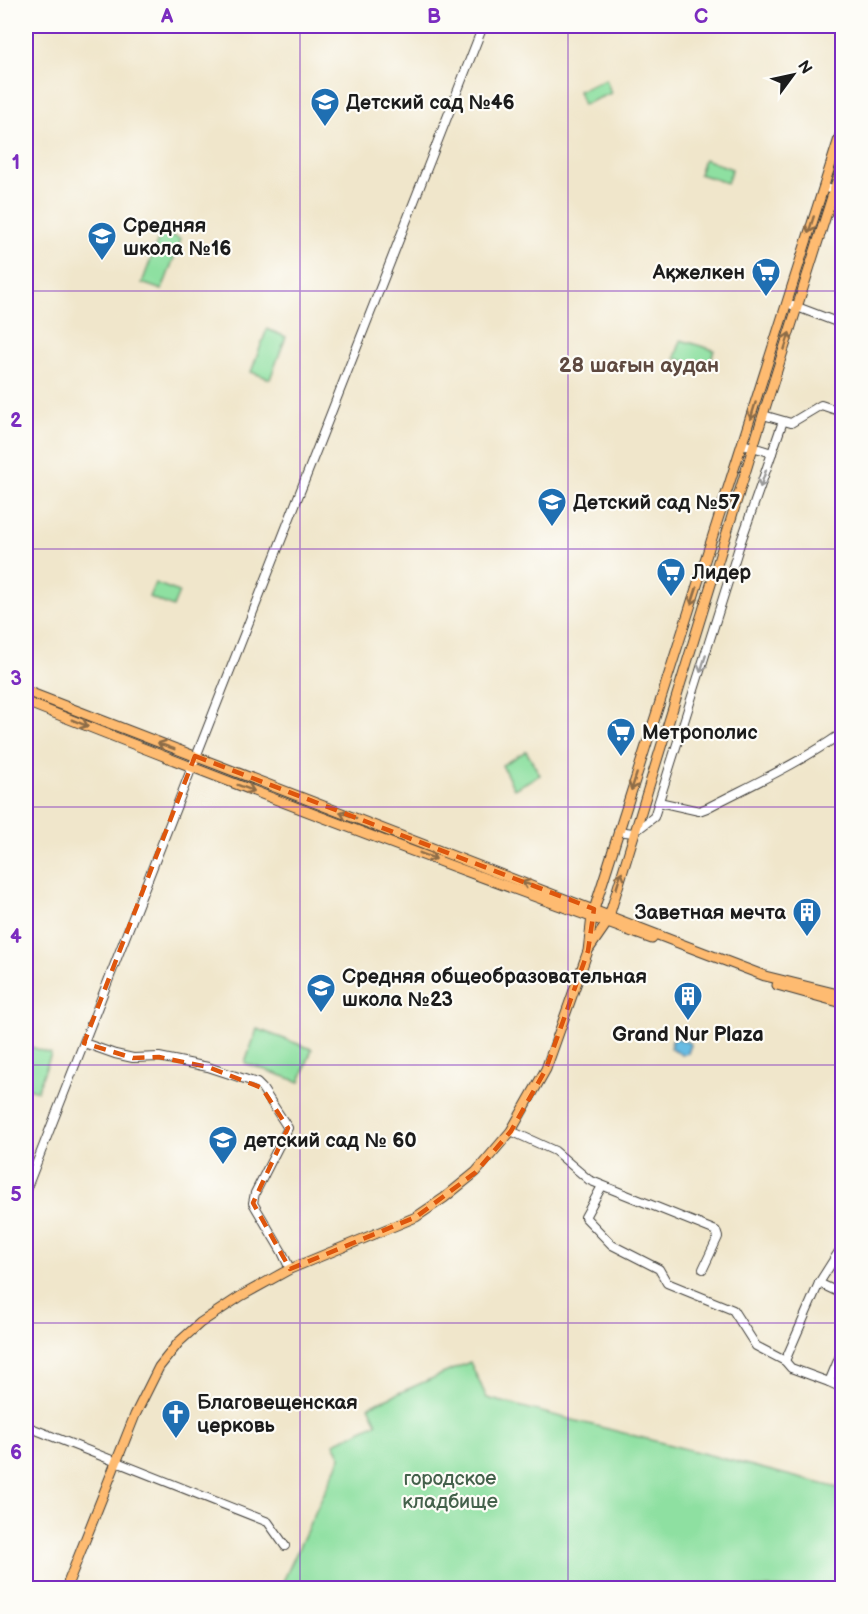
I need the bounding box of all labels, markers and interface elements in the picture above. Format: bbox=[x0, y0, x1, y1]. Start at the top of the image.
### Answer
text: A bbox=[160, 5, 174, 29]
text: B bbox=[427, 5, 441, 29]
text: C bbox=[694, 5, 708, 29]
north arrow bbox=[763, 45, 823, 105]
text: N bbox=[793, 57, 816, 78]
school or university icon: Детский сад №46 bbox=[309, 86, 341, 128]
place label: Детский сад №46 bbox=[346, 91, 515, 115]
text: 1 bbox=[12, 151, 20, 175]
place label: Средняя школа №16 bbox=[123, 214, 231, 261]
one-way arrow bbox=[805, 215, 816, 234]
school or university icon: Средняя школа №16 bbox=[86, 220, 118, 262]
supermarket icon: Ақжелкен bbox=[750, 256, 782, 298]
place label: Ақжелкен bbox=[652, 261, 745, 285]
one-way arrow bbox=[782, 332, 793, 351]
district label: 28 шағын аудан bbox=[559, 353, 719, 378]
one-way arrow bbox=[747, 401, 758, 420]
text: 2 bbox=[10, 409, 22, 433]
one-way arrow bbox=[757, 469, 768, 488]
school or university icon: Детский сад №57 bbox=[536, 486, 568, 528]
place label: Детский сад №57 bbox=[573, 491, 740, 515]
supermarket icon: Лидер bbox=[655, 556, 687, 598]
place label: Лидер bbox=[691, 561, 751, 585]
one-way arrow bbox=[688, 586, 699, 605]
one-way arrow bbox=[696, 654, 707, 673]
text: 3 bbox=[10, 667, 22, 691]
supermarket icon: Метрополис bbox=[605, 716, 637, 758]
one-way arrow bbox=[70, 719, 89, 730]
place label: Метрополис bbox=[642, 721, 757, 745]
one-way arrow bbox=[157, 740, 176, 751]
one-way arrow bbox=[628, 772, 639, 791]
one-way arrow bbox=[236, 783, 255, 794]
one-way arrow bbox=[340, 809, 358, 820]
one-way arrow bbox=[418, 852, 437, 863]
one-way arrow bbox=[614, 871, 625, 890]
one-way arrow bbox=[521, 879, 540, 890]
building icon: Заветная мечта bbox=[791, 896, 823, 938]
place label: Заветная мечта bbox=[634, 901, 786, 925]
text: 4 bbox=[10, 925, 22, 949]
place label: Средняя общеобразовательная школа №23 bbox=[342, 965, 647, 1012]
school or university icon: Средняя общеобразовательная школа №23 bbox=[305, 972, 337, 1014]
building icon: Grand Nur Plaza bbox=[672, 980, 704, 1022]
place label: Grand Nur Plaza bbox=[612, 1023, 764, 1047]
school or university icon: детский сад № 60 bbox=[207, 1124, 239, 1166]
place label: детский сад № 60 bbox=[243, 1129, 417, 1153]
text: 5 bbox=[10, 1183, 22, 1207]
place label: Благовещенская церковь bbox=[197, 1391, 358, 1438]
church icon: Благовещенская церковь bbox=[160, 1398, 192, 1440]
text: 6 bbox=[10, 1441, 22, 1465]
park label: городское кладбище bbox=[402, 1467, 498, 1514]

